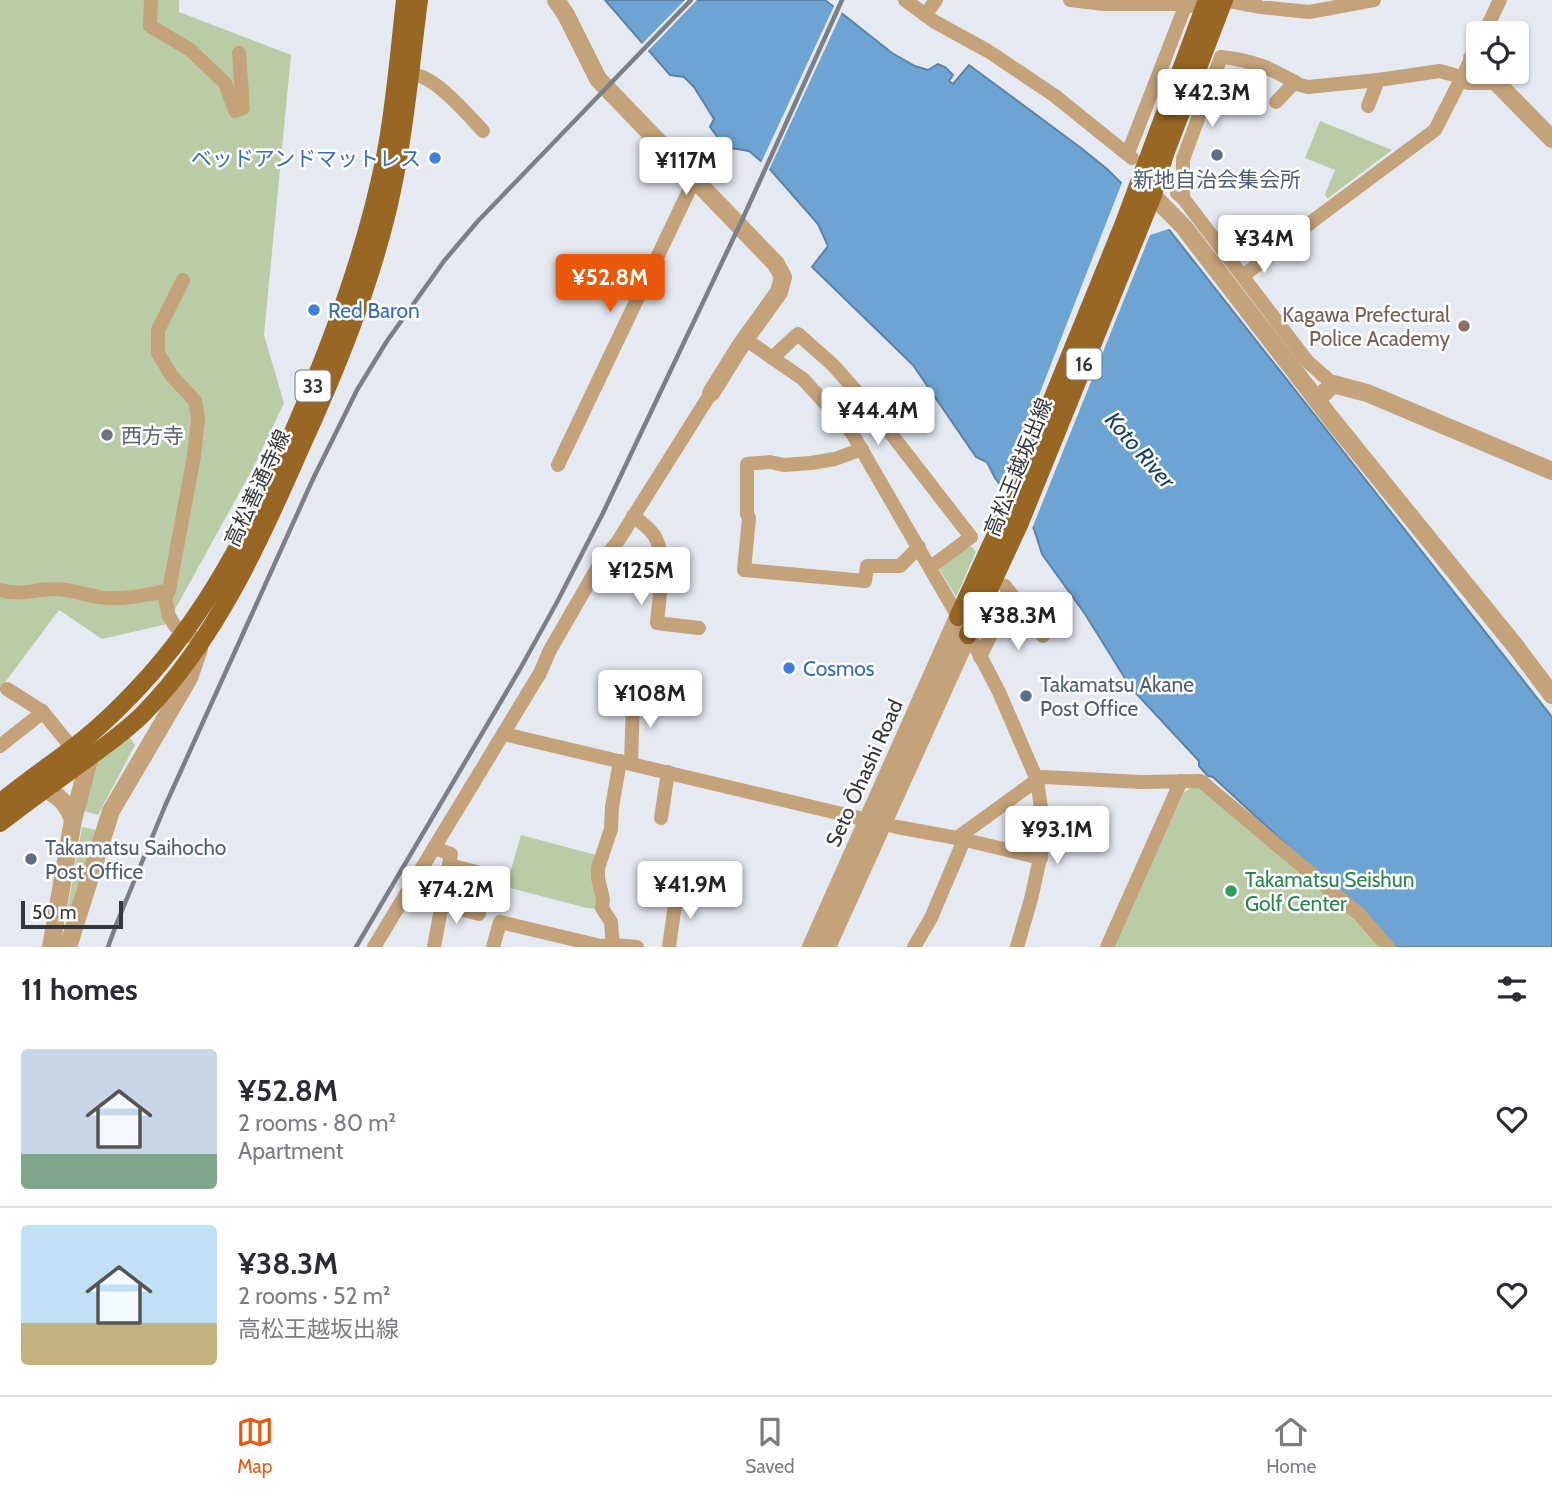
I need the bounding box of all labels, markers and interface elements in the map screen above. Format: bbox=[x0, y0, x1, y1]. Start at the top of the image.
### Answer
map controls bbox=[1466, 21, 1529, 84]
button: locate bbox=[1466, 21, 1529, 84]
pin: ¥42.3M bbox=[1155, 69, 1269, 129]
text: ¥42.3M bbox=[1173, 78, 1251, 106]
pin: ¥117M bbox=[637, 138, 735, 197]
place label: ベッドアンドマットレス bbox=[191, 146, 421, 171]
text: ¥117M bbox=[655, 146, 717, 174]
marker: 新地自治会集会所 bbox=[1209, 147, 1225, 163]
marker: ベッドアンドマットレス bbox=[427, 150, 443, 166]
place label: 新地自治会集会所 bbox=[1133, 167, 1301, 192]
pin: ¥34M bbox=[1223, 216, 1305, 275]
text: ¥34M bbox=[1234, 224, 1294, 252]
pin: ¥52.8M bbox=[553, 254, 667, 314]
text: ¥52.8M bbox=[572, 263, 648, 291]
place label: Red Baron bbox=[328, 298, 420, 323]
marker: Red Baron bbox=[306, 302, 322, 318]
place label: Kagawa Prefectural Police Academy bbox=[1282, 302, 1450, 351]
marker: Kagawa Prefectural Police Academy bbox=[1456, 318, 1472, 334]
road number: 16 bbox=[1066, 348, 1102, 380]
road number: 33 bbox=[296, 370, 330, 402]
pin: ¥44.4M bbox=[821, 388, 935, 447]
street label: 高松王越坂出線 bbox=[979, 394, 1057, 540]
text: ¥44.4M bbox=[837, 396, 919, 424]
water label: Koto River bbox=[1099, 406, 1181, 495]
place label: 西方寺 bbox=[121, 423, 184, 448]
street label: 高松善通寺線 bbox=[219, 426, 295, 550]
marker: 西方寺 bbox=[99, 427, 115, 443]
pin: ¥125M bbox=[592, 548, 690, 607]
text: ¥125M bbox=[608, 556, 674, 584]
pin: ¥38.3M bbox=[961, 592, 1075, 652]
text: ¥38.3M bbox=[980, 601, 1056, 629]
place label: Cosmos bbox=[803, 656, 875, 681]
marker: Cosmos bbox=[781, 660, 797, 676]
pin: ¥108M bbox=[601, 670, 699, 730]
place label: Takamatsu Akane Post Office bbox=[1040, 672, 1194, 721]
text: ¥108M bbox=[614, 679, 686, 707]
marker: Takamatsu Akane Post Office bbox=[1018, 688, 1034, 704]
street label: Seto Ōhashi Road bbox=[820, 695, 908, 851]
pin: ¥93.1M bbox=[1000, 806, 1114, 866]
text: ¥93.1M bbox=[1021, 815, 1093, 843]
place label: Takamatsu Saihocho Post Office bbox=[45, 835, 226, 884]
marker: Takamatsu Saihocho Post Office bbox=[23, 851, 39, 867]
pin: ¥41.9M bbox=[633, 862, 747, 921]
pin: ¥74.2M bbox=[399, 866, 513, 926]
place label: Takamatsu Seishun Golf Center bbox=[1245, 867, 1414, 916]
text: ¥41.9M bbox=[653, 870, 727, 898]
text: ¥74.2M bbox=[418, 875, 494, 903]
marker: Takamatsu Seishun Golf Center bbox=[1223, 883, 1239, 899]
scale bar bbox=[21, 898, 122, 930]
text: 50 m bbox=[32, 901, 76, 924]
icon: filters bbox=[1493, 970, 1531, 1008]
text: 11 homes bbox=[21, 971, 138, 1008]
text: ¥52.8M bbox=[238, 1072, 338, 1109]
icon: home bbox=[77, 1077, 161, 1161]
icon: heart bbox=[1493, 1100, 1531, 1138]
text: 2 rooms · 80 m² bbox=[238, 1109, 396, 1137]
text: Apartment bbox=[238, 1137, 343, 1165]
text: ¥38.3M bbox=[238, 1245, 338, 1282]
icon: home bbox=[77, 1253, 161, 1337]
icon: heart bbox=[1493, 1276, 1531, 1314]
text: 2 rooms · 52 m² bbox=[238, 1282, 391, 1310]
text: 高松王越坂出線 bbox=[238, 1315, 399, 1343]
tab: Map bbox=[236, 1413, 274, 1478]
tab: Saved bbox=[745, 1413, 795, 1478]
tab: Home bbox=[1266, 1413, 1316, 1478]

